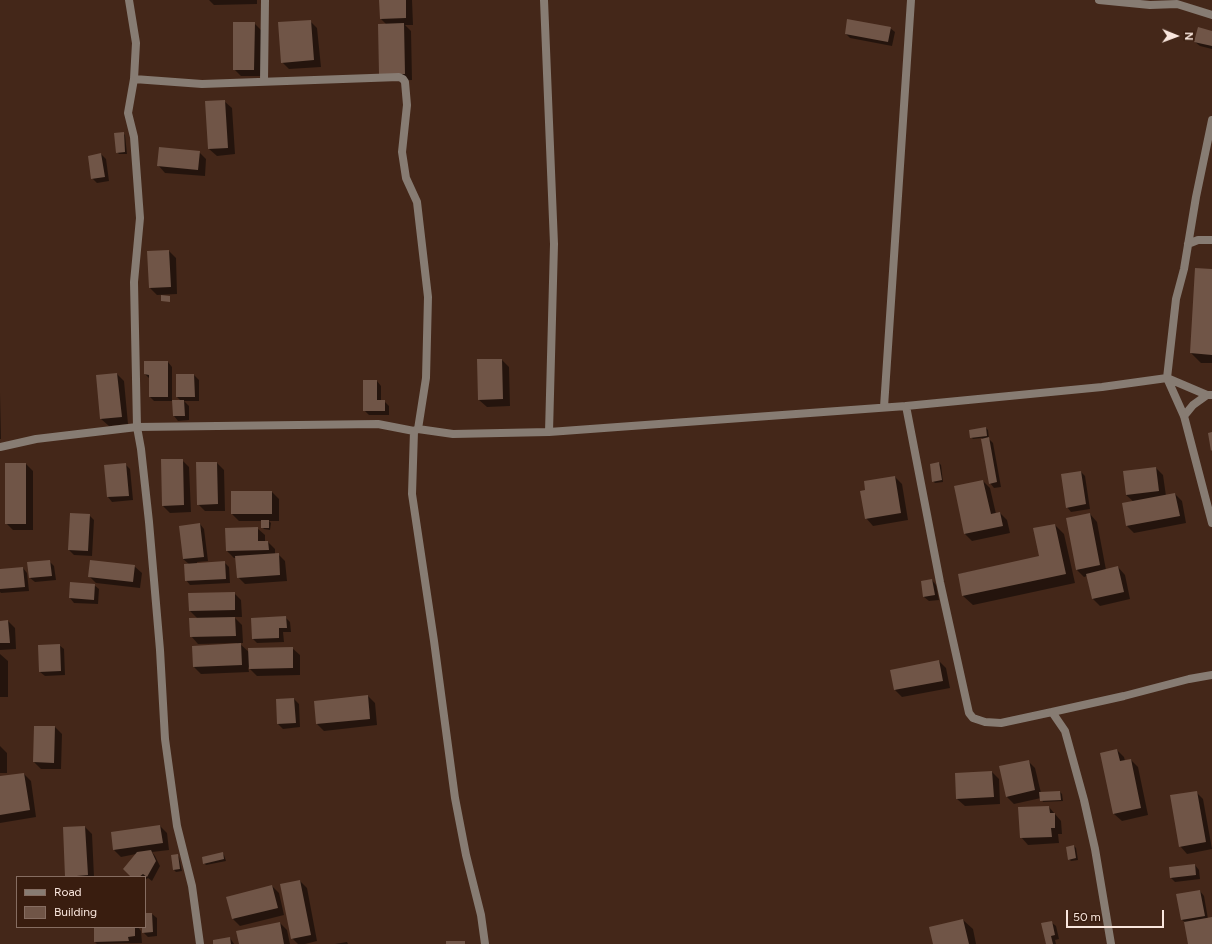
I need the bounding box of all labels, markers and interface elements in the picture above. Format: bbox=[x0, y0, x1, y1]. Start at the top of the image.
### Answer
north arrow bbox=[1156, 16, 1196, 56]
text: N bbox=[1182, 32, 1195, 41]
legend bbox=[16, 876, 146, 928]
text: Road bbox=[54, 885, 82, 899]
scale bar bbox=[1068, 902, 1166, 928]
text: Building bbox=[54, 905, 97, 919]
text: 50 m bbox=[1073, 910, 1101, 924]

